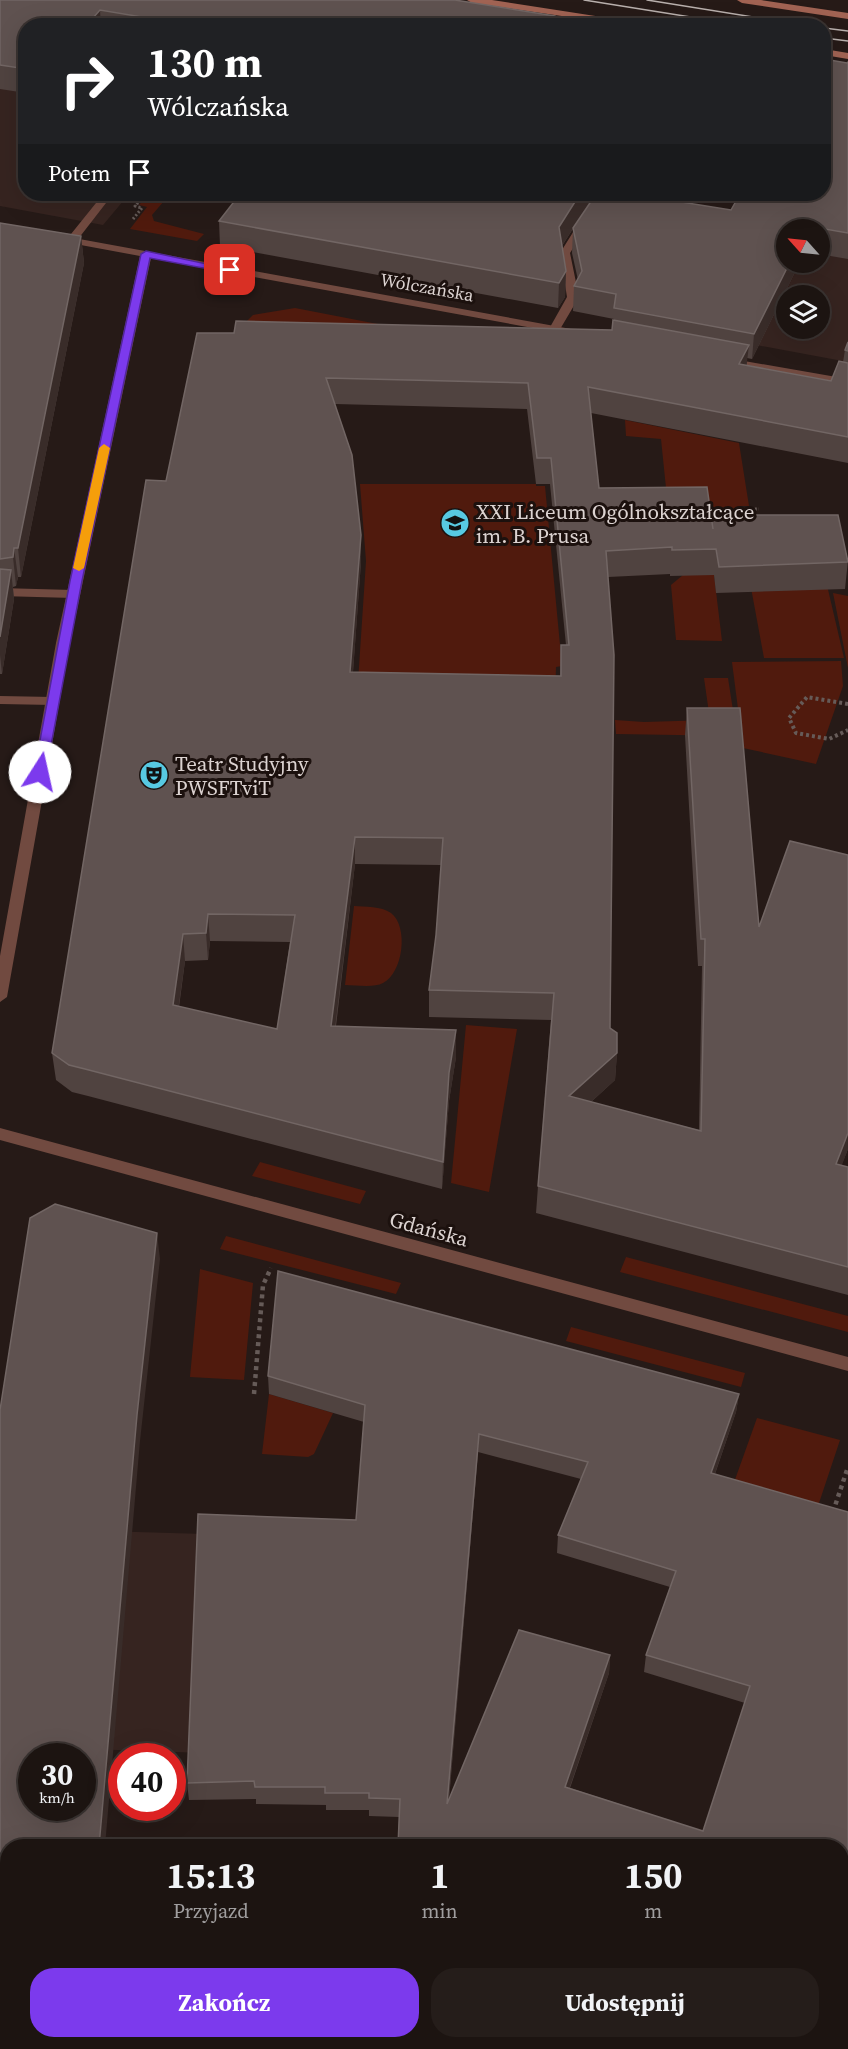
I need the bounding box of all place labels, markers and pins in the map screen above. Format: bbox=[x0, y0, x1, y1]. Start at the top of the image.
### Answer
pin bbox=[204, 244, 255, 295]
place label: XXI Liceum Ogólnokształcące im. B. Prusa bbox=[476, 497, 754, 550]
school or university icon: XXI Liceum Ogólnokształcące im. B. Prusa bbox=[439, 507, 471, 539]
place label: Teatr Studyjny PWSFTviT bbox=[175, 749, 309, 802]
theatre icon: Teatr Studyjny PWSFTviT bbox=[138, 759, 170, 791]

